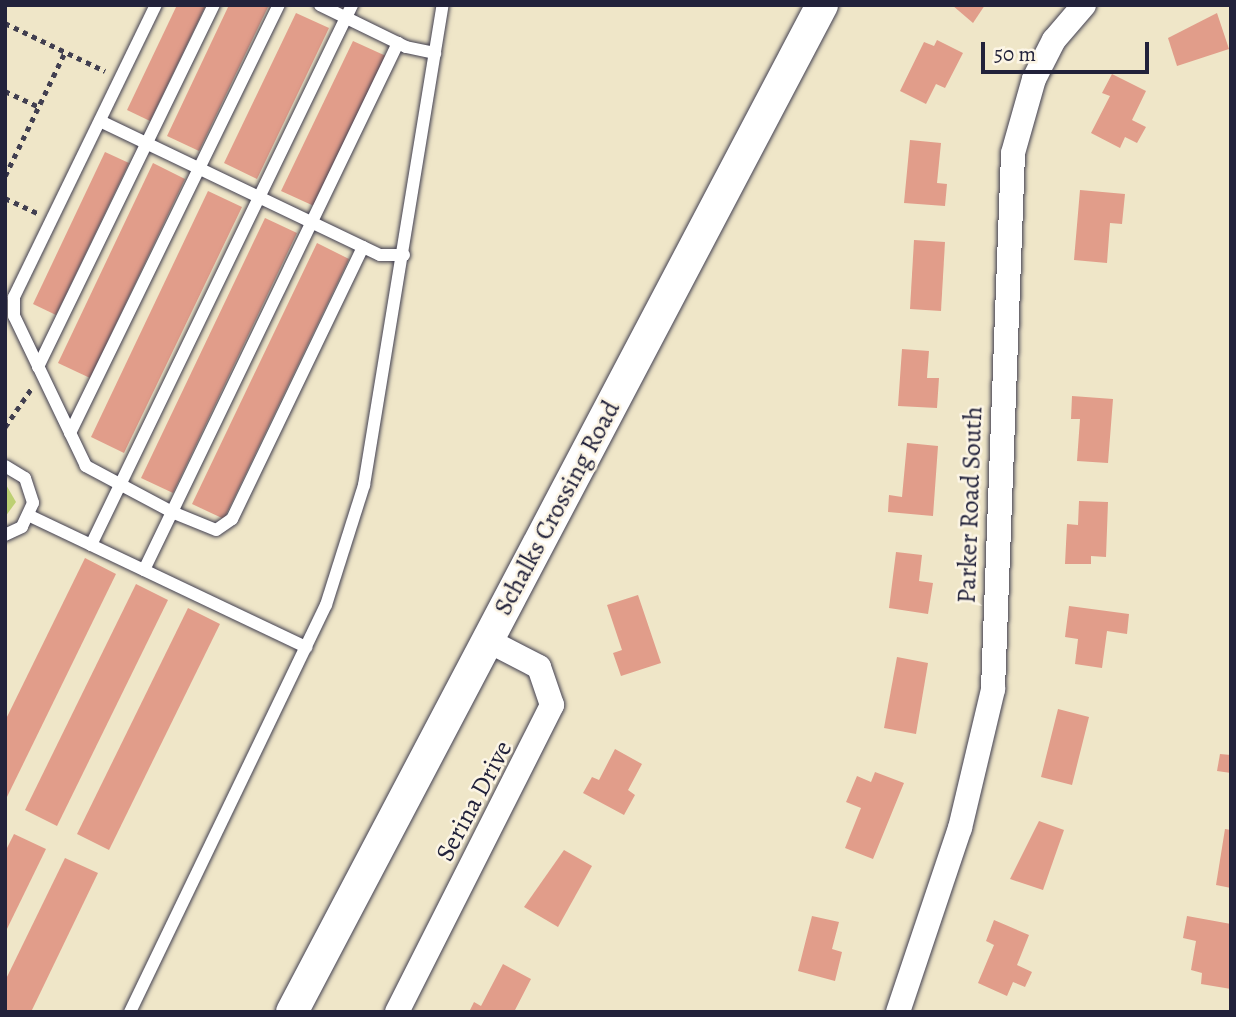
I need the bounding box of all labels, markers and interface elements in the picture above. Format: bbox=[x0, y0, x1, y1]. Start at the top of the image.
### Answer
scale bar bbox=[984, 28, 1152, 72]
text: 50 m bbox=[994, 40, 1036, 68]
street label: Schalks Crossing Road bbox=[487, 395, 627, 621]
street label: Parker Road South bbox=[951, 406, 989, 604]
street label: Serina Drive bbox=[429, 735, 519, 867]

